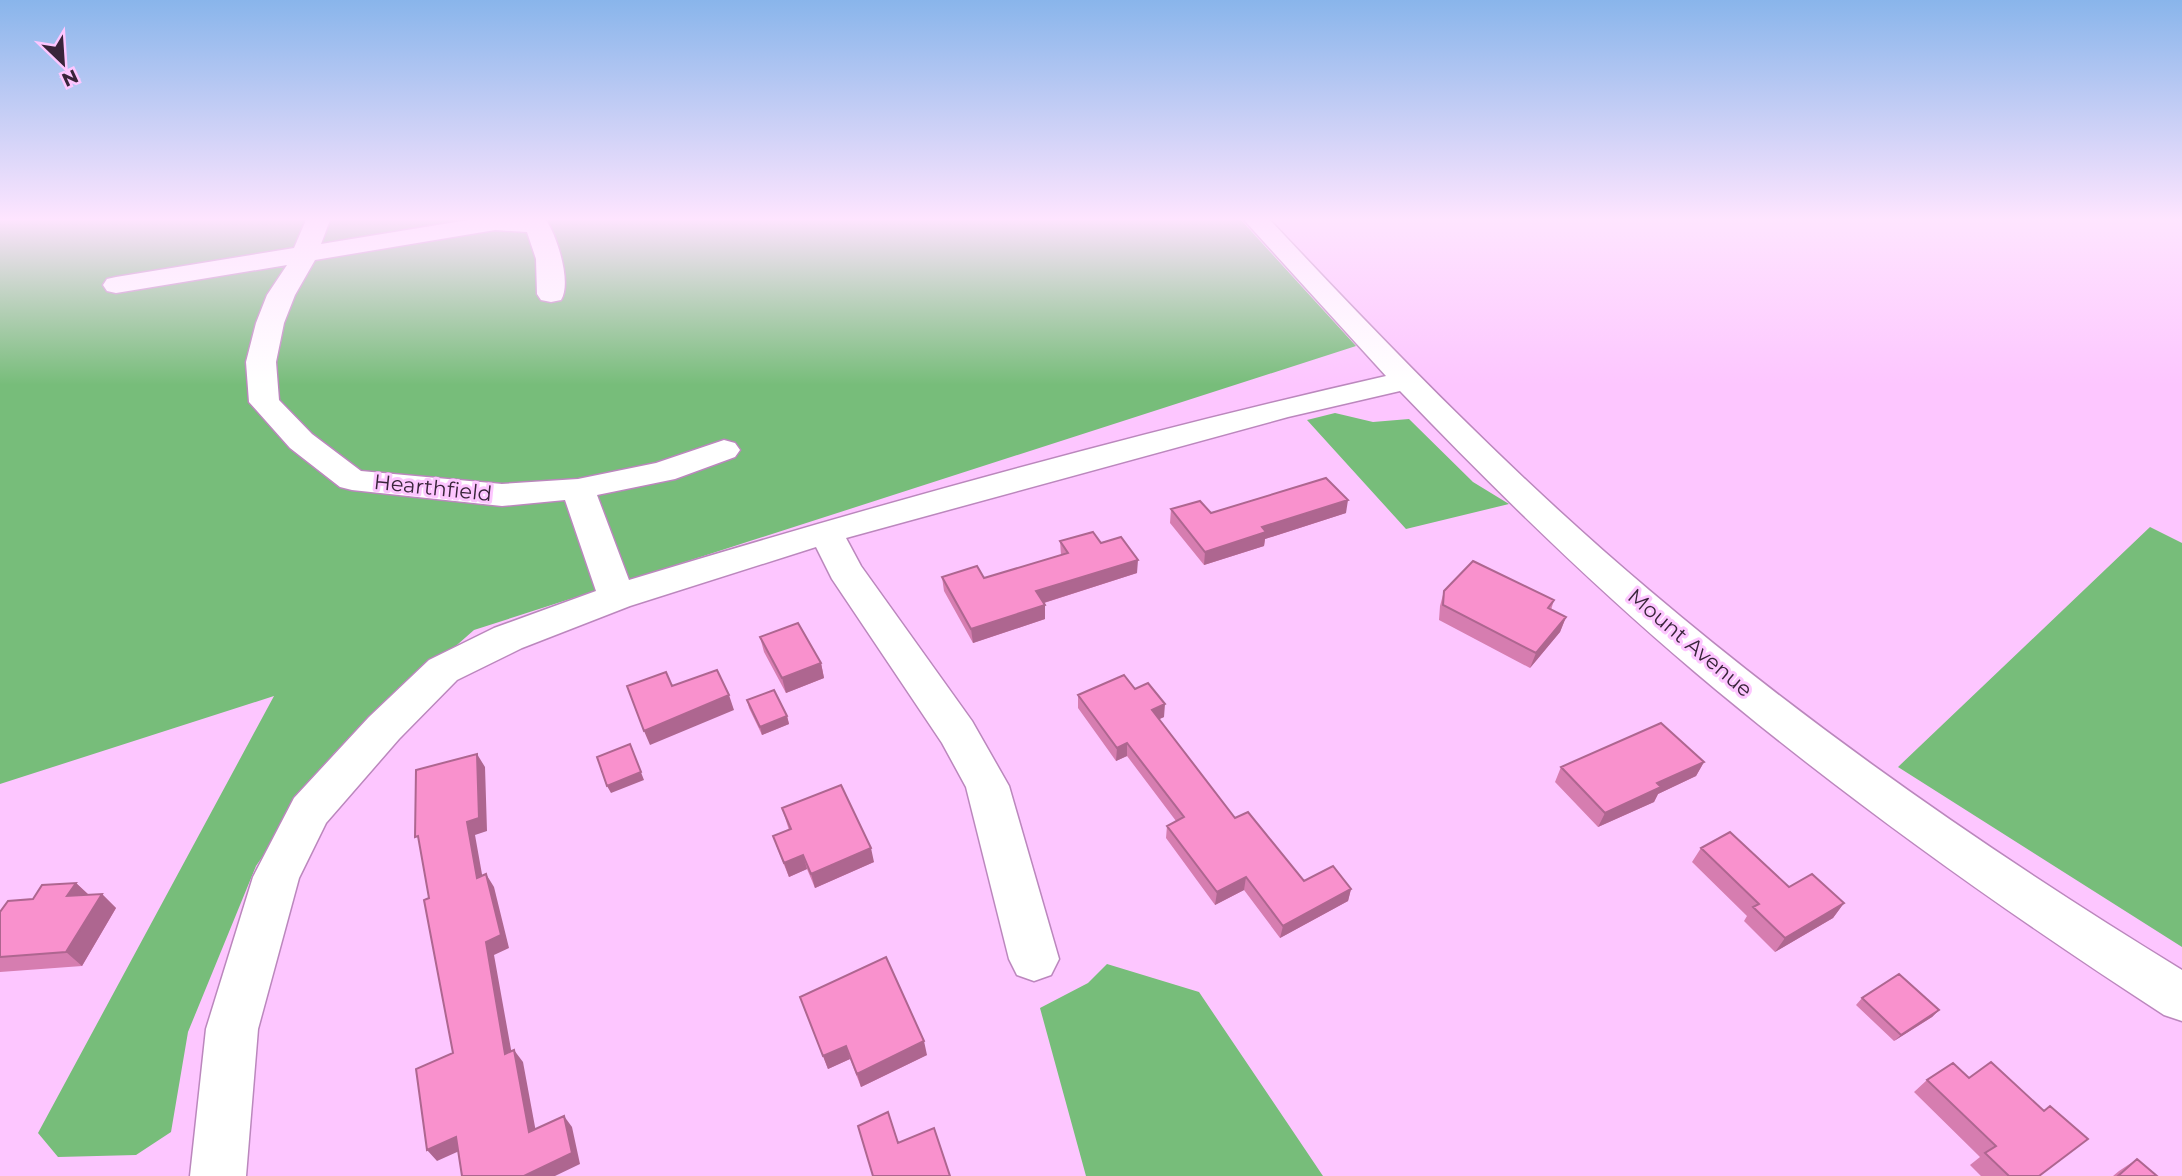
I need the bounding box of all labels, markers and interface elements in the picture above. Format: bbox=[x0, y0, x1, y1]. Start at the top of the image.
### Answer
north arrow bbox=[28, 28, 98, 98]
text: N bbox=[58, 64, 82, 92]
street label: Hearthfield bbox=[373, 469, 493, 506]
street label: Mount Avenue bbox=[1623, 583, 1758, 702]

